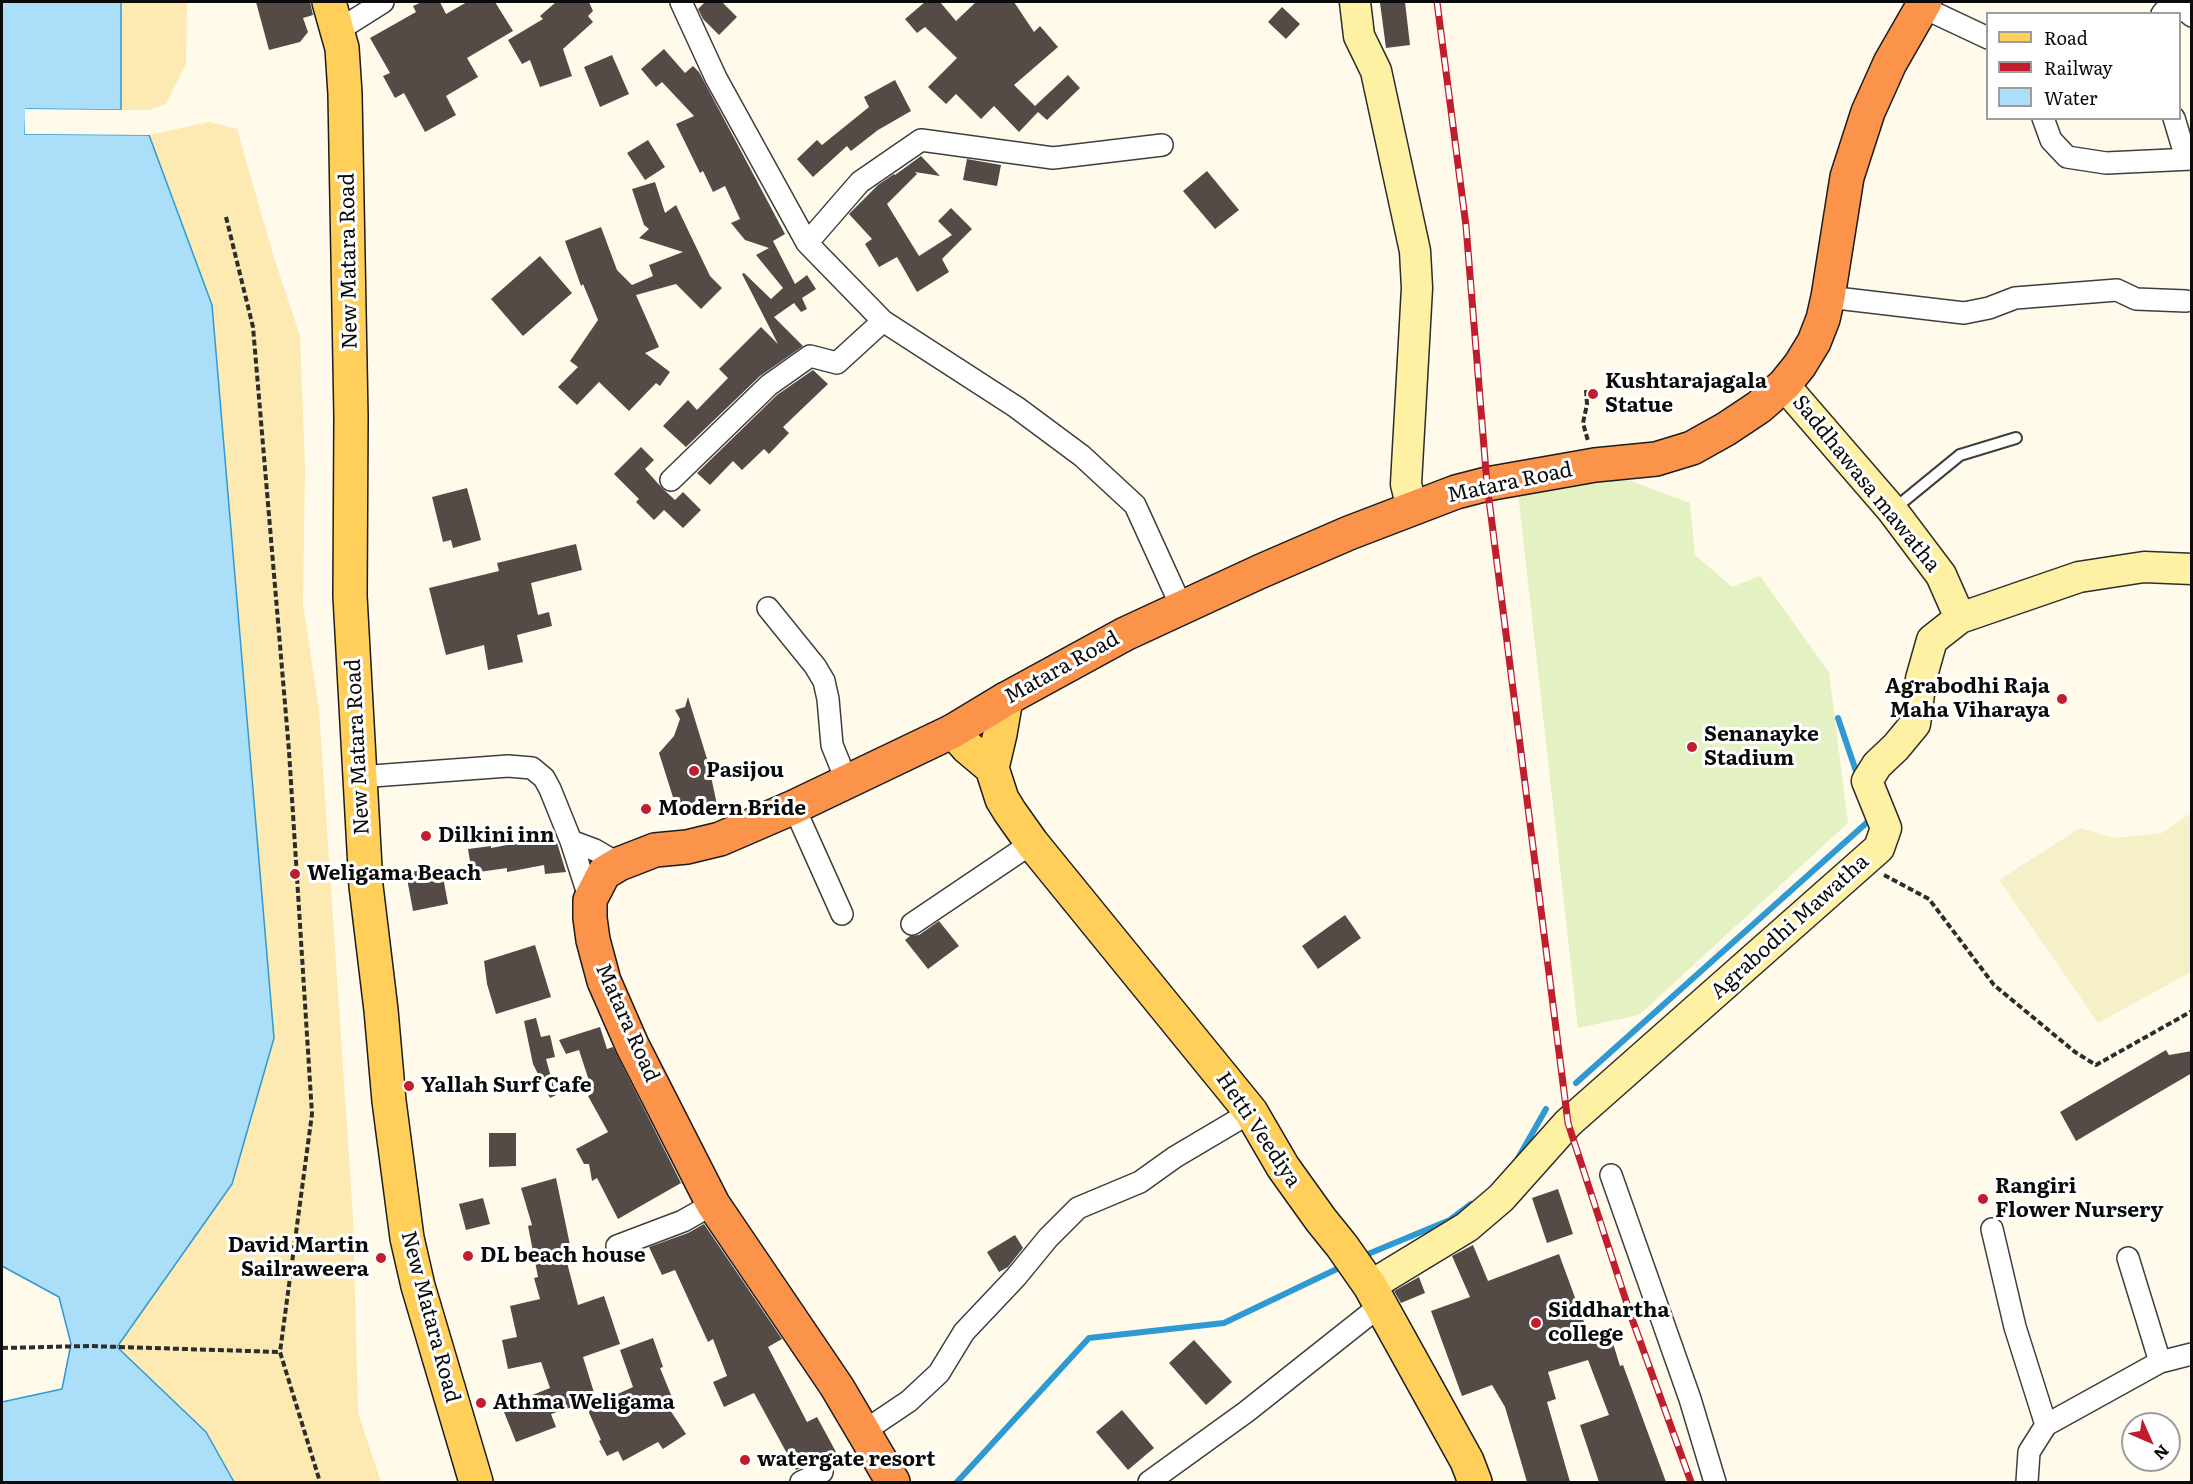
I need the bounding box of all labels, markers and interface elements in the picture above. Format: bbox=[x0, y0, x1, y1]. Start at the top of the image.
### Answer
legend bbox=[1986, 12, 2181, 120]
text: Road bbox=[2044, 24, 2088, 51]
text: Railway bbox=[2044, 54, 2113, 81]
text: Water bbox=[2044, 84, 2097, 111]
street label: New Matara Road bbox=[335, 173, 363, 349]
place label: Kushtarajagala Statue bbox=[1605, 369, 1767, 419]
marker: Kushtarajagala Statue bbox=[1586, 387, 1600, 401]
street label: Saddhawasa mawatha bbox=[1787, 390, 1945, 578]
street label: Matara Road bbox=[1445, 457, 1575, 509]
street label: Matara Road bbox=[1000, 626, 1124, 710]
street label: New Matara Road bbox=[341, 658, 375, 836]
place label: Agrabodhi Raja Maha Viharaya bbox=[1885, 674, 2050, 724]
marker: Agrabodhi Raja Maha Viharaya bbox=[2055, 692, 2069, 706]
place label: Senanayke Stadium bbox=[1704, 722, 1819, 772]
marker: Senanayke Stadium bbox=[1685, 740, 1699, 754]
place label: Pasijou bbox=[706, 758, 784, 784]
marker: Pasijou bbox=[687, 764, 701, 778]
place label: Modern Bride bbox=[658, 796, 806, 822]
marker: Modern Bride bbox=[639, 802, 653, 816]
place label: Dilkini inn bbox=[438, 823, 555, 849]
marker: Dilkini inn bbox=[419, 829, 433, 843]
street label: Agrabodhi Mawatha bbox=[1706, 849, 1874, 1005]
place label: Weligama Beach bbox=[307, 861, 482, 887]
marker: Weligama Beach bbox=[288, 867, 302, 881]
street label: Matara Road bbox=[590, 960, 664, 1086]
street label: Hetti Veediya bbox=[1210, 1068, 1306, 1192]
place label: Yallah Surf Cafe bbox=[421, 1073, 592, 1099]
marker: Yallah Surf Cafe bbox=[402, 1079, 416, 1093]
place label: Rangiri Flower Nursery bbox=[1995, 1174, 2163, 1224]
marker: Rangiri Flower Nursery bbox=[1976, 1192, 1990, 1206]
street label: New Matara Road bbox=[395, 1228, 465, 1406]
place label: David Martin Sailraweera bbox=[228, 1233, 369, 1283]
place label: DL beach house bbox=[480, 1243, 646, 1269]
marker: DL beach house bbox=[461, 1249, 475, 1263]
marker: David Martin Sailraweera bbox=[374, 1251, 388, 1265]
place label: Siddhartha college bbox=[1548, 1298, 1670, 1348]
marker: Siddhartha college bbox=[1529, 1316, 1543, 1330]
place label: Athma Weligama bbox=[493, 1390, 675, 1416]
marker: Athma Weligama bbox=[474, 1396, 488, 1410]
north arrow bbox=[2121, 1412, 2181, 1472]
text: N bbox=[2149, 1440, 2176, 1467]
place label: watergate resort bbox=[757, 1447, 935, 1473]
marker: watergate resort bbox=[738, 1453, 752, 1467]

